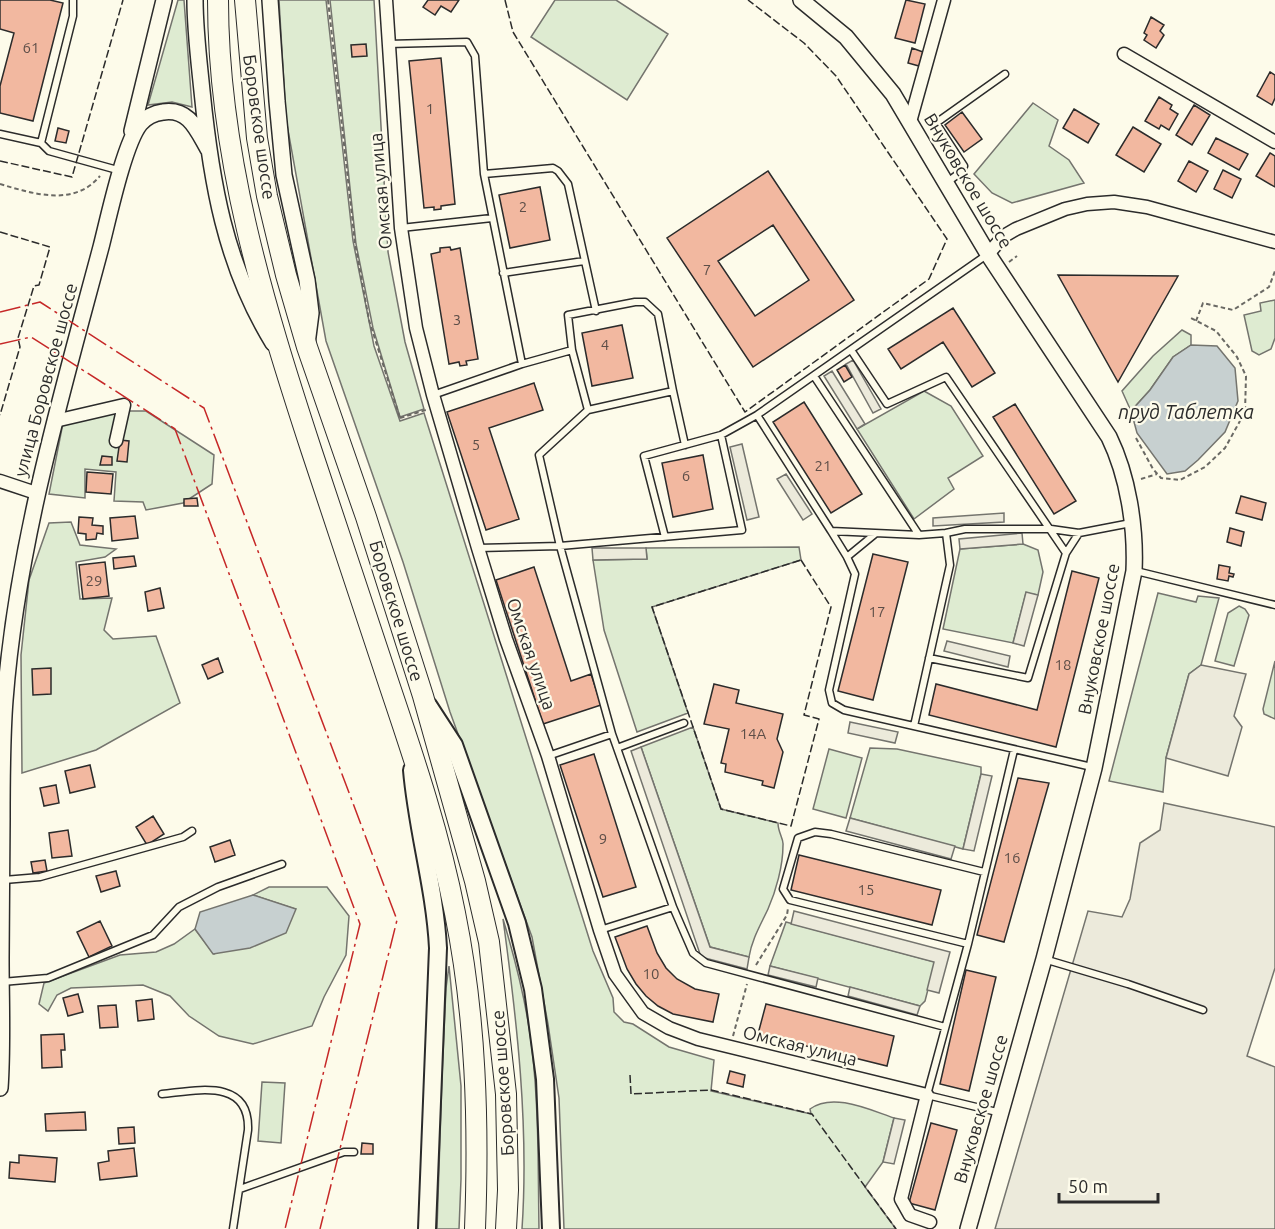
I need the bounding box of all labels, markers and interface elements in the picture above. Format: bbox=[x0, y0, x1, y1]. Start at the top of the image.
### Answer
house number: 61 bbox=[23, 39, 39, 56]
street label: Боровское шоссе bbox=[240, 53, 280, 201]
house number: 1 bbox=[426, 100, 434, 117]
street label: Внуковское шоссе bbox=[921, 109, 1017, 251]
street label: Омская улица bbox=[365, 132, 395, 250]
house number: 2 bbox=[519, 198, 527, 215]
house number: 7 bbox=[703, 261, 711, 278]
street label: улица Боровское шоссе bbox=[10, 281, 81, 479]
house number: 3 bbox=[453, 311, 461, 328]
house number: 4 bbox=[601, 336, 609, 353]
water label: пруд Таблетка bbox=[1118, 400, 1254, 423]
house number: 5 bbox=[472, 436, 480, 453]
house number: 21 bbox=[815, 457, 831, 474]
house number: 6 bbox=[682, 467, 690, 484]
street label: Боровское шоссе bbox=[366, 538, 428, 684]
street label: Внуковское шоссе bbox=[1074, 561, 1122, 716]
house number: 29 bbox=[86, 572, 102, 589]
street label: Омская улица bbox=[503, 595, 560, 712]
house number: 17 bbox=[869, 603, 885, 620]
house number: 18 bbox=[1055, 656, 1071, 673]
house number: 14А bbox=[740, 725, 767, 742]
house number: 9 bbox=[599, 830, 607, 847]
house number: 16 bbox=[1004, 849, 1020, 866]
house number: 15 bbox=[858, 881, 874, 898]
house number: 10 bbox=[643, 965, 659, 982]
street label: Боровское шоссе bbox=[487, 1009, 517, 1157]
street label: Омская улица bbox=[741, 1021, 859, 1069]
street label: Внуковское шоссе bbox=[949, 1032, 1011, 1185]
scale bar bbox=[1059, 1166, 1158, 1204]
text: 50 m bbox=[1068, 1176, 1108, 1196]

